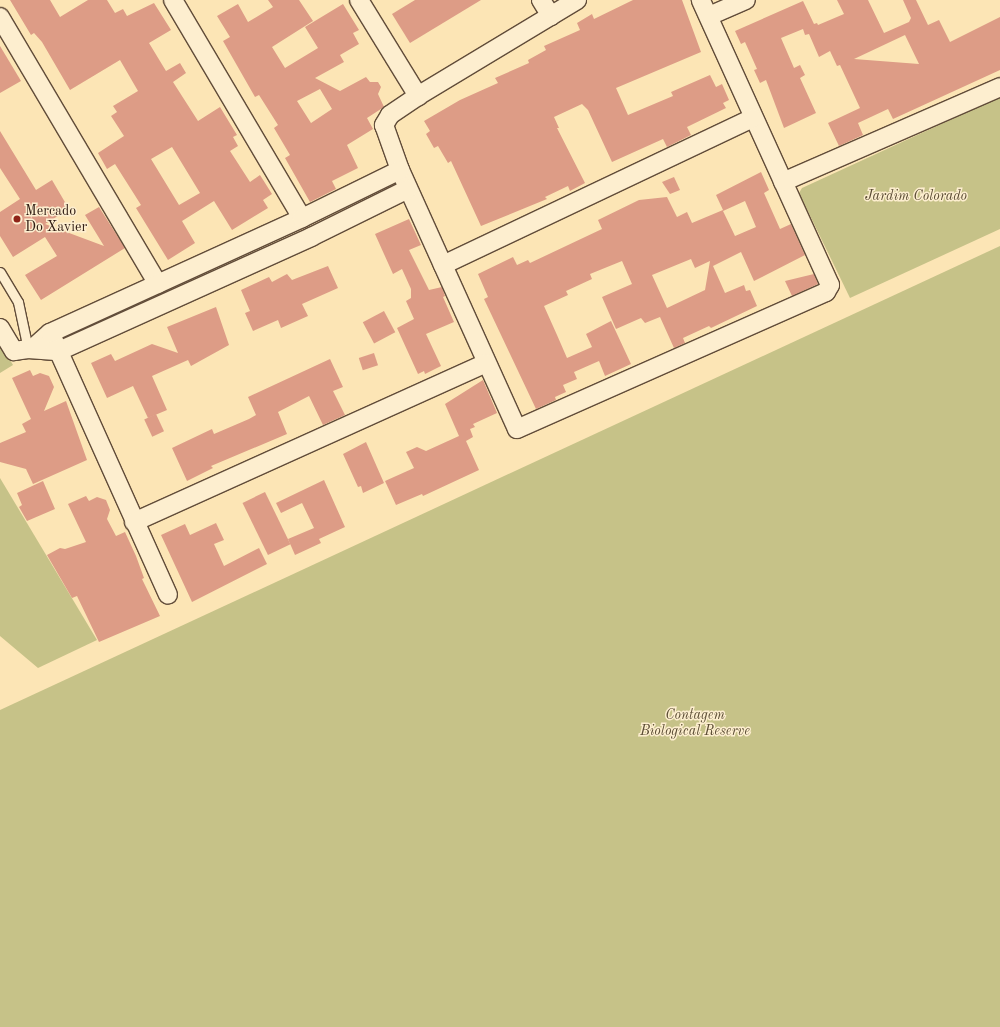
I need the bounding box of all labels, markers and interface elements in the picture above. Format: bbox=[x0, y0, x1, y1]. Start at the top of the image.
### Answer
park label: Jardim Colorado bbox=[865, 188, 967, 204]
place label: Mercado Do Xavier bbox=[25, 203, 87, 236]
marker: Mercado Do Xavier bbox=[12, 214, 22, 224]
park label: Contagem Biological Reserve bbox=[640, 707, 750, 740]

